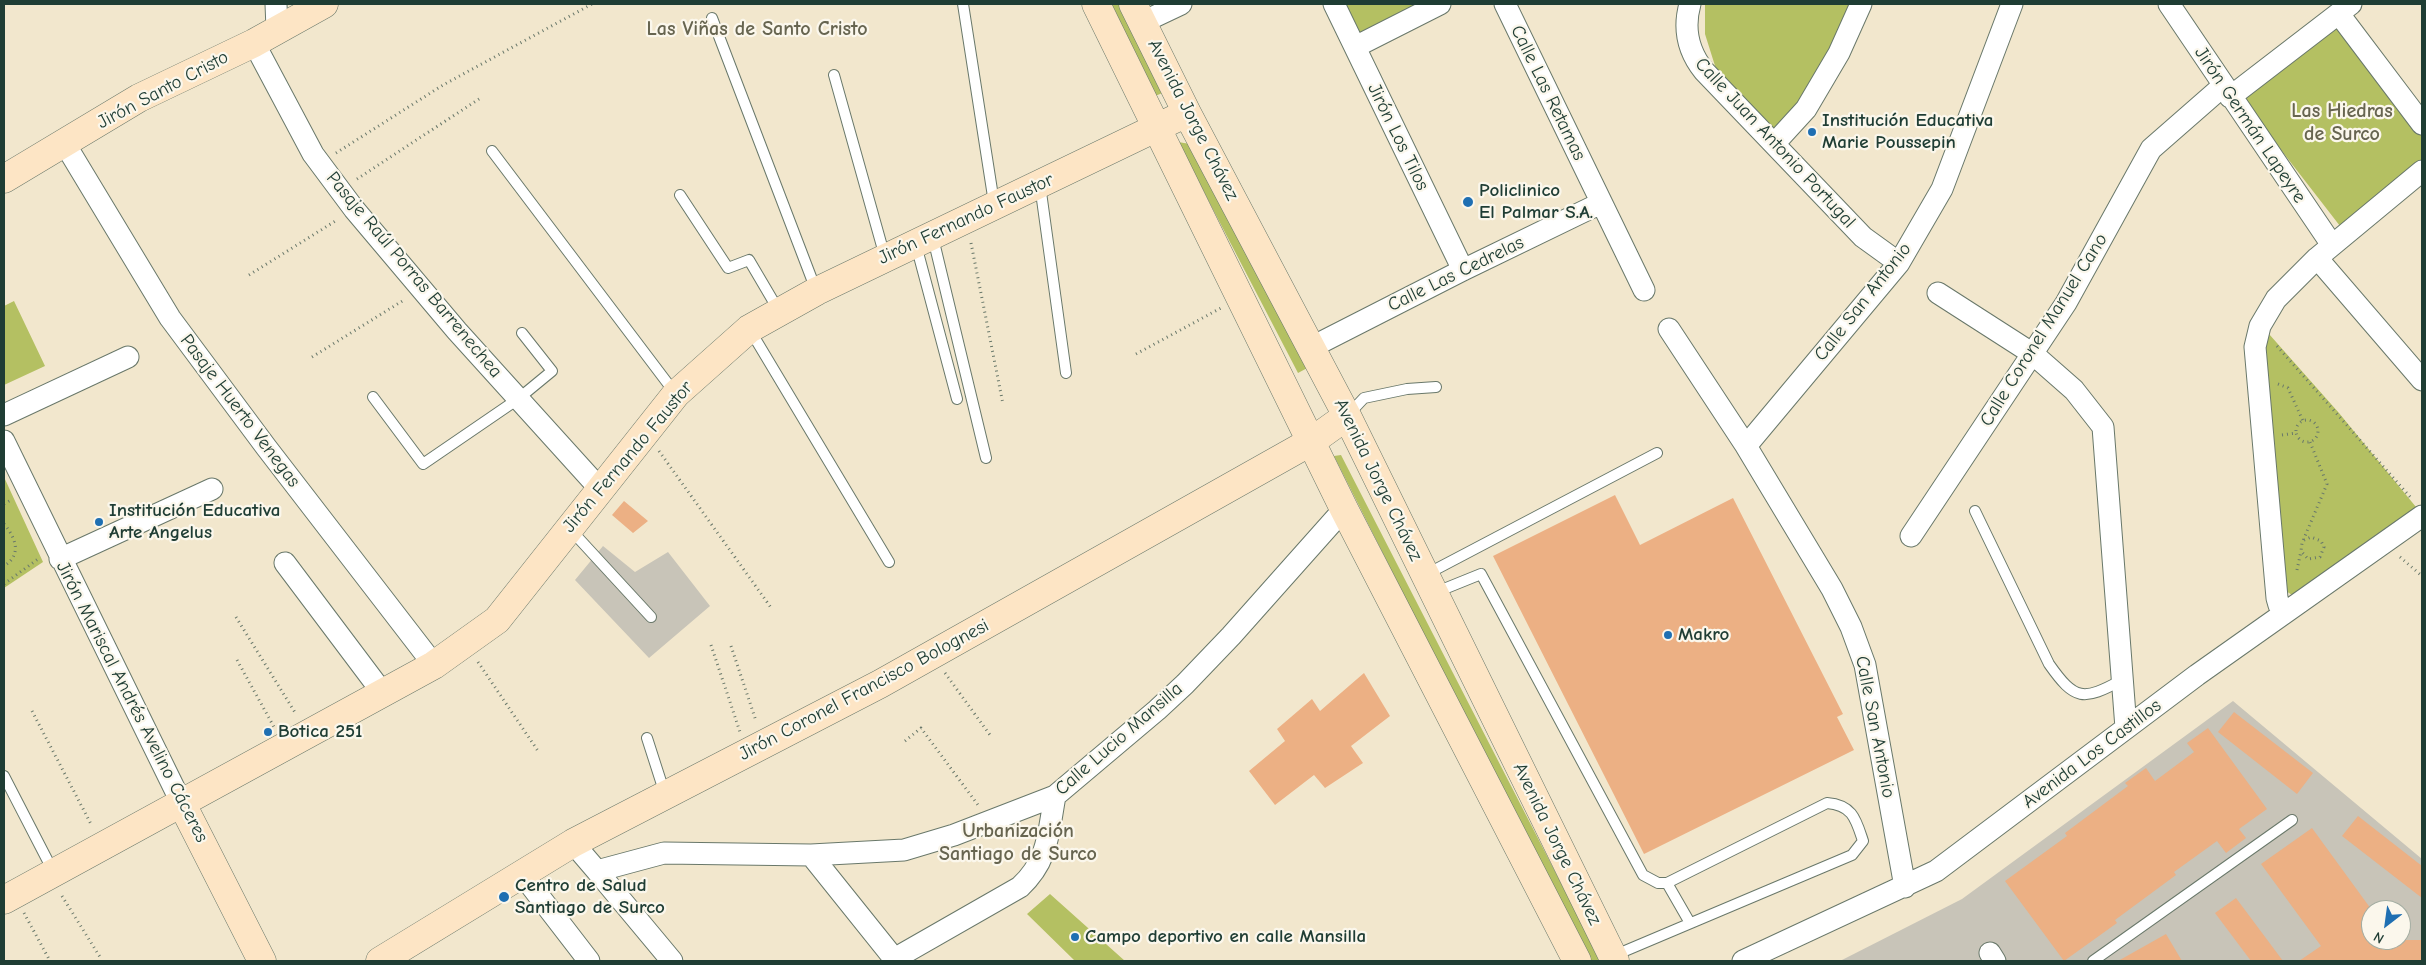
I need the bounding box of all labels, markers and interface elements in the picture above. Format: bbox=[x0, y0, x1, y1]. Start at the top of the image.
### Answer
district label: Las Viñas de Santo Cristo bbox=[646, 17, 868, 41]
street label: Calle Las Retamas bbox=[1505, 22, 1591, 164]
street label: Avenida Jorge Chávez bbox=[1142, 36, 1244, 204]
street label: Jirón Germán Lapeyre bbox=[2189, 42, 2311, 208]
street label: Jirón Santo Cristo bbox=[93, 46, 233, 134]
street label: Calle Juan Antonio Portugal bbox=[1690, 53, 1860, 233]
street label: Jirón Los Tilos bbox=[1362, 80, 1434, 194]
district label: Las Hiedras de Surco bbox=[2291, 99, 2393, 146]
place label: Institución Educativa Marie Poussepin bbox=[1822, 110, 1993, 154]
marker: Institución Educativa Marie Poussepin bbox=[1806, 126, 1818, 138]
street label: Pasaje Raúl Porras Barrenechea bbox=[321, 167, 507, 383]
street label: Jirón Fernando Faustor bbox=[875, 168, 1057, 270]
place label: Policlinico El Palmar S.A. bbox=[1479, 180, 1593, 224]
marker: Policlinico El Palmar S.A. bbox=[1461, 195, 1475, 209]
street label: Calle Coronel Manuel Cano bbox=[1975, 229, 2113, 431]
street label: Calle Las Cedrelas bbox=[1384, 231, 1528, 317]
street label: Calle San Antonio bbox=[1810, 238, 1916, 366]
street label: Pasaje Huerto Venegas bbox=[175, 330, 305, 492]
street label: Jirón Fernando Faustor bbox=[558, 377, 698, 537]
street label: Avenida Jorge Chávez bbox=[1329, 395, 1427, 565]
place label: Institución Educativa Arte Angelus bbox=[109, 500, 280, 544]
marker: Institución Educativa Arte Angelus bbox=[93, 516, 105, 528]
street label: Jirón Mariscal Andrés Avelino Cáceres bbox=[51, 558, 213, 846]
street label: Jirón Coronel Francisco Bolognesi bbox=[735, 614, 993, 766]
place label: Makro bbox=[1678, 624, 1729, 646]
marker: Makro bbox=[1662, 629, 1674, 641]
street label: Calle San Antonio bbox=[1850, 654, 1900, 800]
street label: Calle Lucio Mansilla bbox=[1051, 678, 1187, 800]
street label: Avenida Los Castillos bbox=[2018, 694, 2166, 814]
place label: Botica 251 bbox=[278, 721, 363, 743]
marker: Botica 251 bbox=[262, 726, 274, 738]
street label: Avenida Jorge Chávez bbox=[1508, 759, 1606, 929]
district label: Urbanización Santiago de Surco bbox=[939, 819, 1097, 866]
place label: Centro de Salud Santiago de Surco bbox=[515, 875, 665, 919]
marker: Centro de Salud Santiago de Surco bbox=[497, 890, 511, 904]
north arrow bbox=[2361, 900, 2411, 950]
place label: Campo deportivo en calle Mansilla bbox=[1085, 926, 1366, 948]
text: N bbox=[2371, 928, 2387, 947]
marker: Campo deportivo en calle Mansilla bbox=[1069, 931, 1081, 943]

